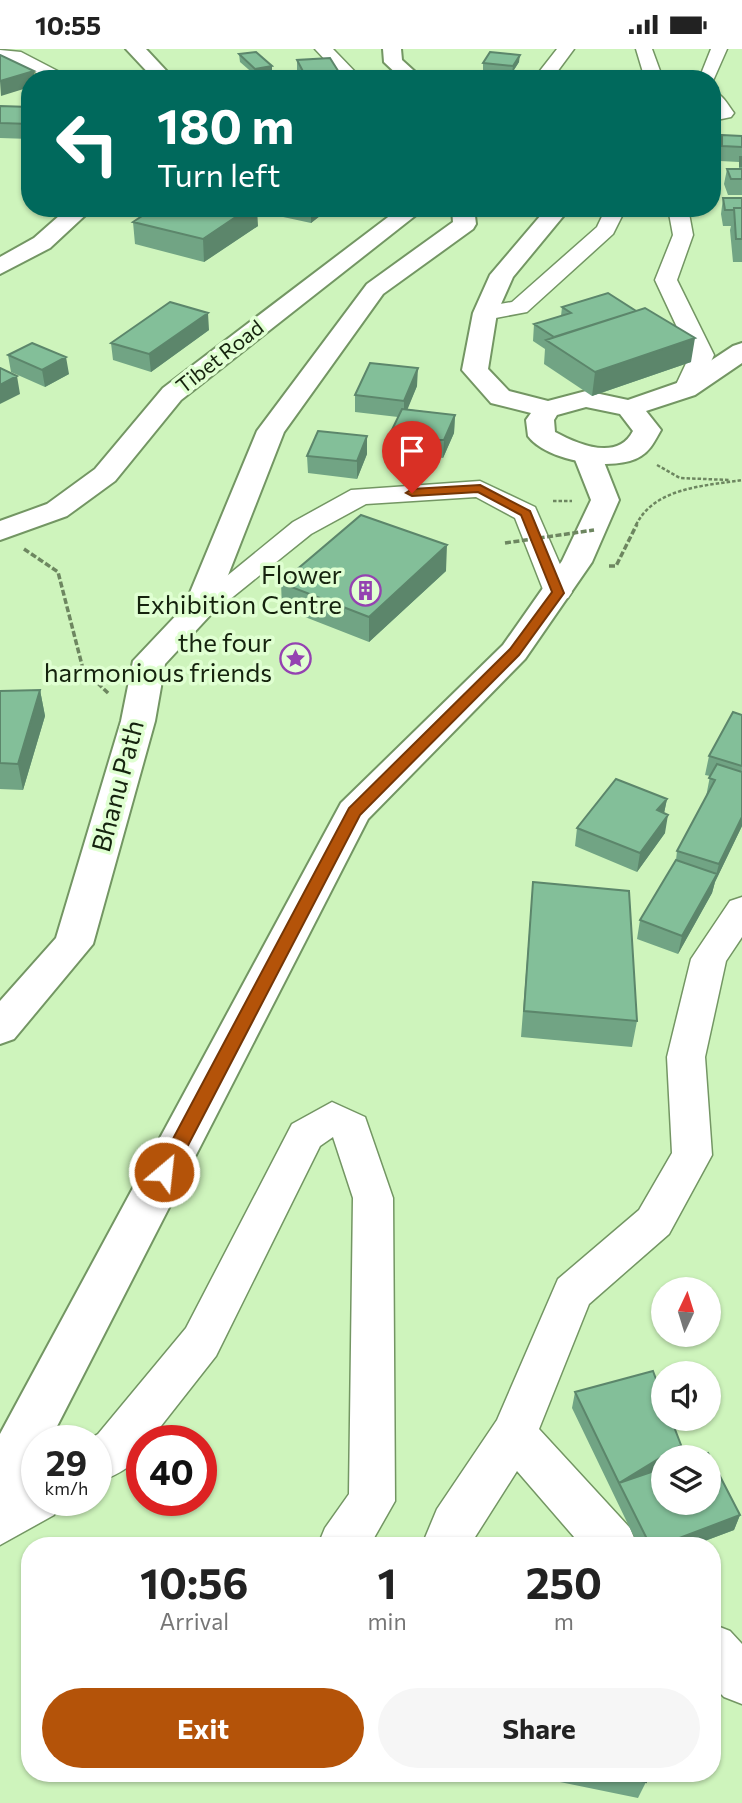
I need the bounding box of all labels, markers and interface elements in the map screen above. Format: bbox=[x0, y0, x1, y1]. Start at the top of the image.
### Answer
text: 10:55 bbox=[35, 9, 101, 40]
text: 180 m bbox=[157, 94, 294, 154]
icon: left bbox=[42, 98, 133, 189]
text: Turn left bbox=[157, 154, 281, 194]
street label: Tibet Road bbox=[170, 314, 268, 398]
pin bbox=[382, 421, 442, 493]
icon: arrive bbox=[393, 432, 431, 470]
place label: Flower Exhibition Centre bbox=[136, 558, 342, 619]
building icon: Flower Exhibition Centre bbox=[348, 573, 382, 607]
place label: the four harmonious friends bbox=[44, 626, 272, 687]
place icon: the four harmonious friends bbox=[278, 641, 312, 675]
street label: Bhanu Path bbox=[84, 716, 149, 855]
position arrow bbox=[127, 1135, 201, 1209]
north arrow bbox=[651, 1277, 721, 1347]
map controls bbox=[651, 1277, 721, 1515]
button: sound bbox=[651, 1361, 721, 1431]
speed limit sign: 40 bbox=[126, 1425, 217, 1516]
text: 29 bbox=[46, 1440, 87, 1483]
button: layers bbox=[651, 1445, 721, 1515]
text: km/h bbox=[45, 1477, 88, 1499]
text: 10:56 bbox=[140, 1556, 248, 1608]
text: 1 bbox=[378, 1556, 397, 1608]
text: 250 bbox=[526, 1556, 602, 1608]
text: Arrival bbox=[159, 1607, 229, 1635]
text: min bbox=[367, 1607, 407, 1635]
text: m bbox=[554, 1607, 574, 1635]
button: Exit bbox=[42, 1688, 364, 1768]
button: Share bbox=[378, 1688, 700, 1768]

